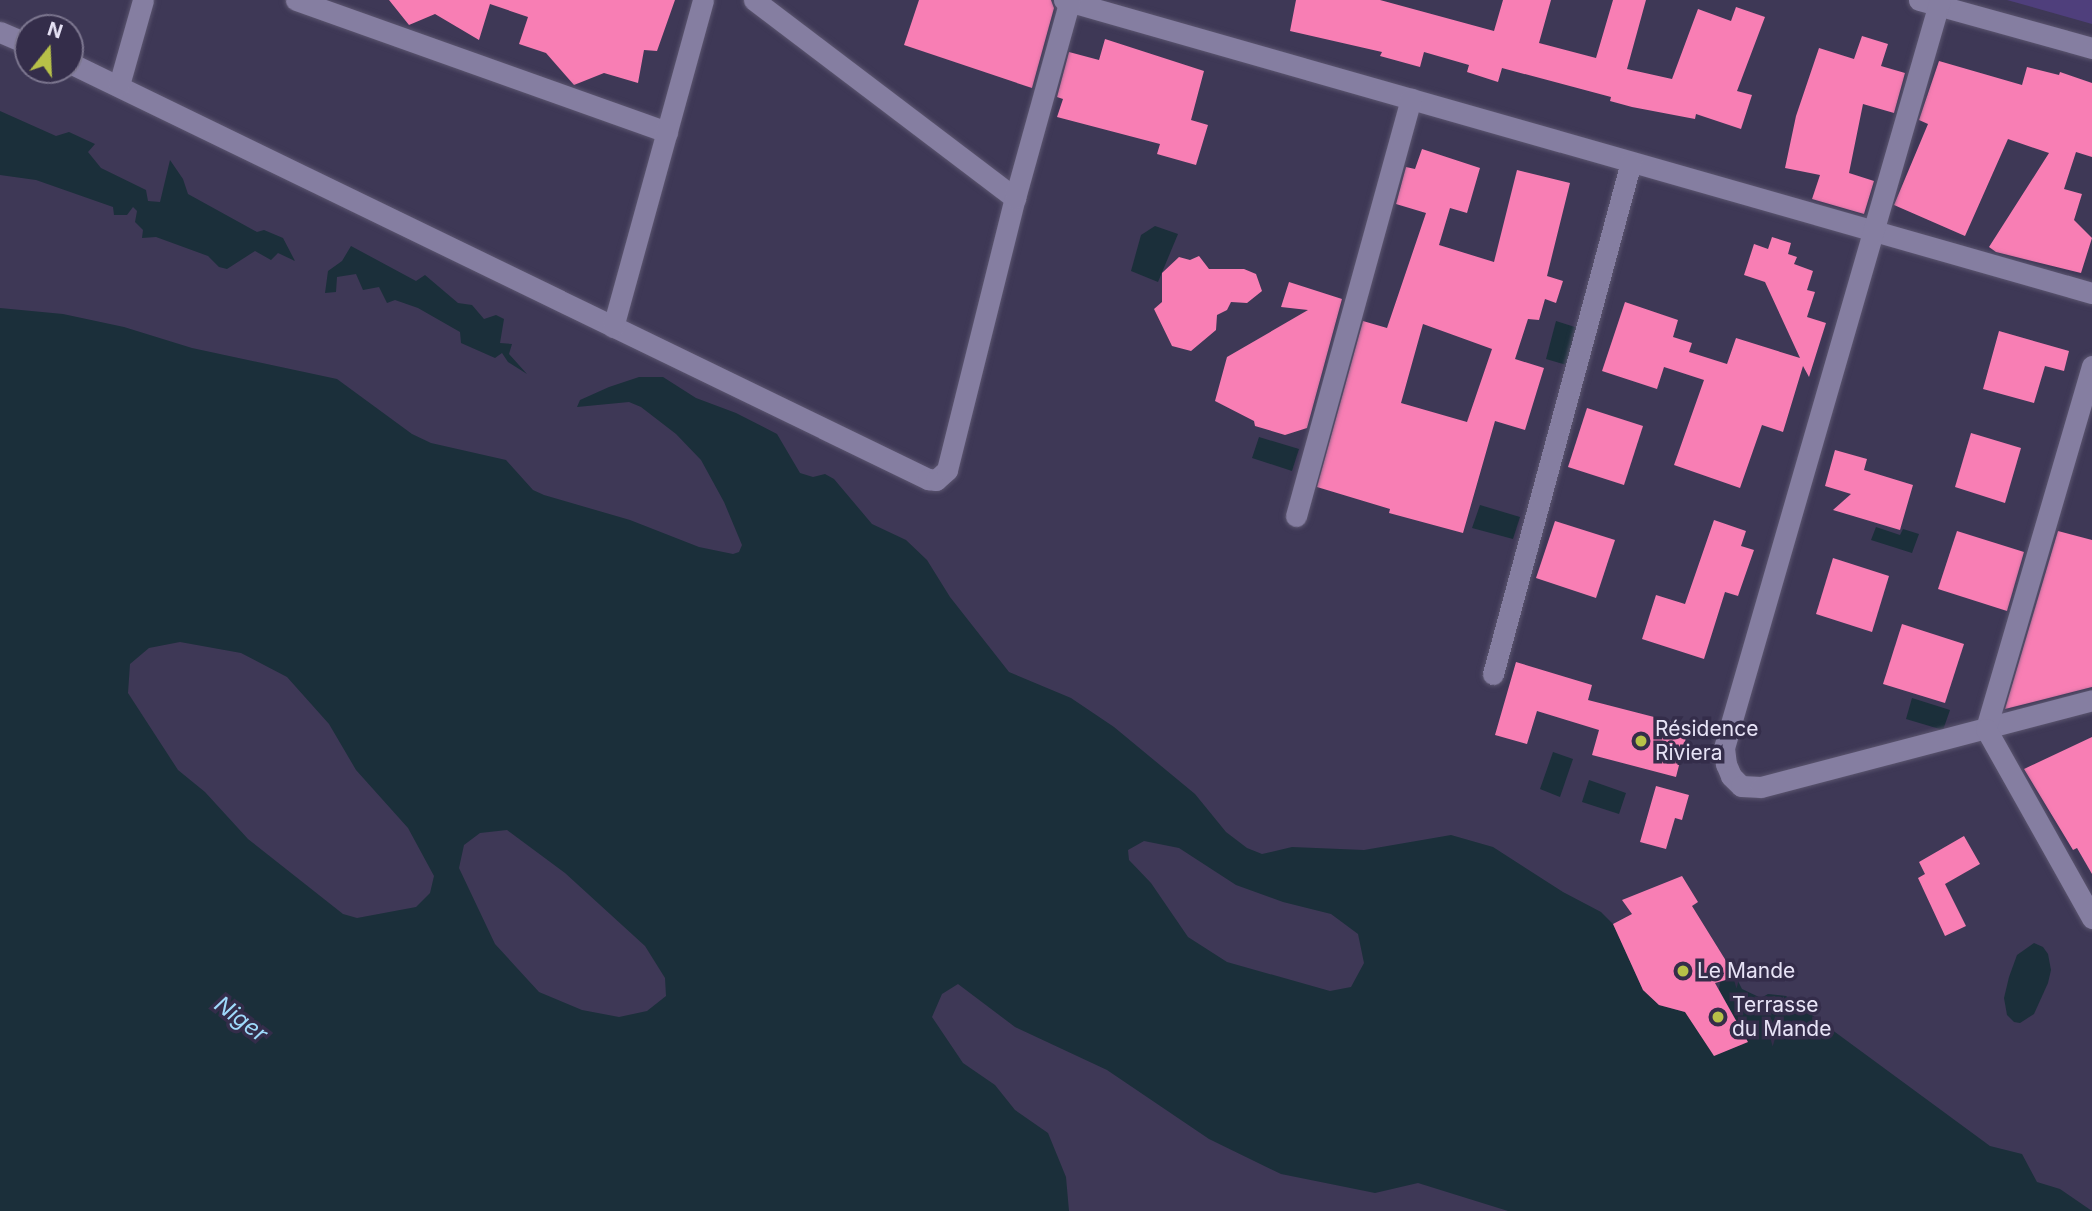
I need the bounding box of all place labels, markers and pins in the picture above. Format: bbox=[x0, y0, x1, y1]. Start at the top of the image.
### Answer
place label: Résidence Riviera bbox=[1655, 716, 1758, 766]
marker: Résidence Riviera bbox=[1633, 733, 1649, 749]
place label: Le Mande bbox=[1697, 958, 1795, 984]
marker: Le Mande bbox=[1675, 963, 1691, 979]
place label: Terrasse du Mande bbox=[1732, 992, 1831, 1042]
marker: Terrasse du Mande bbox=[1710, 1009, 1726, 1025]

